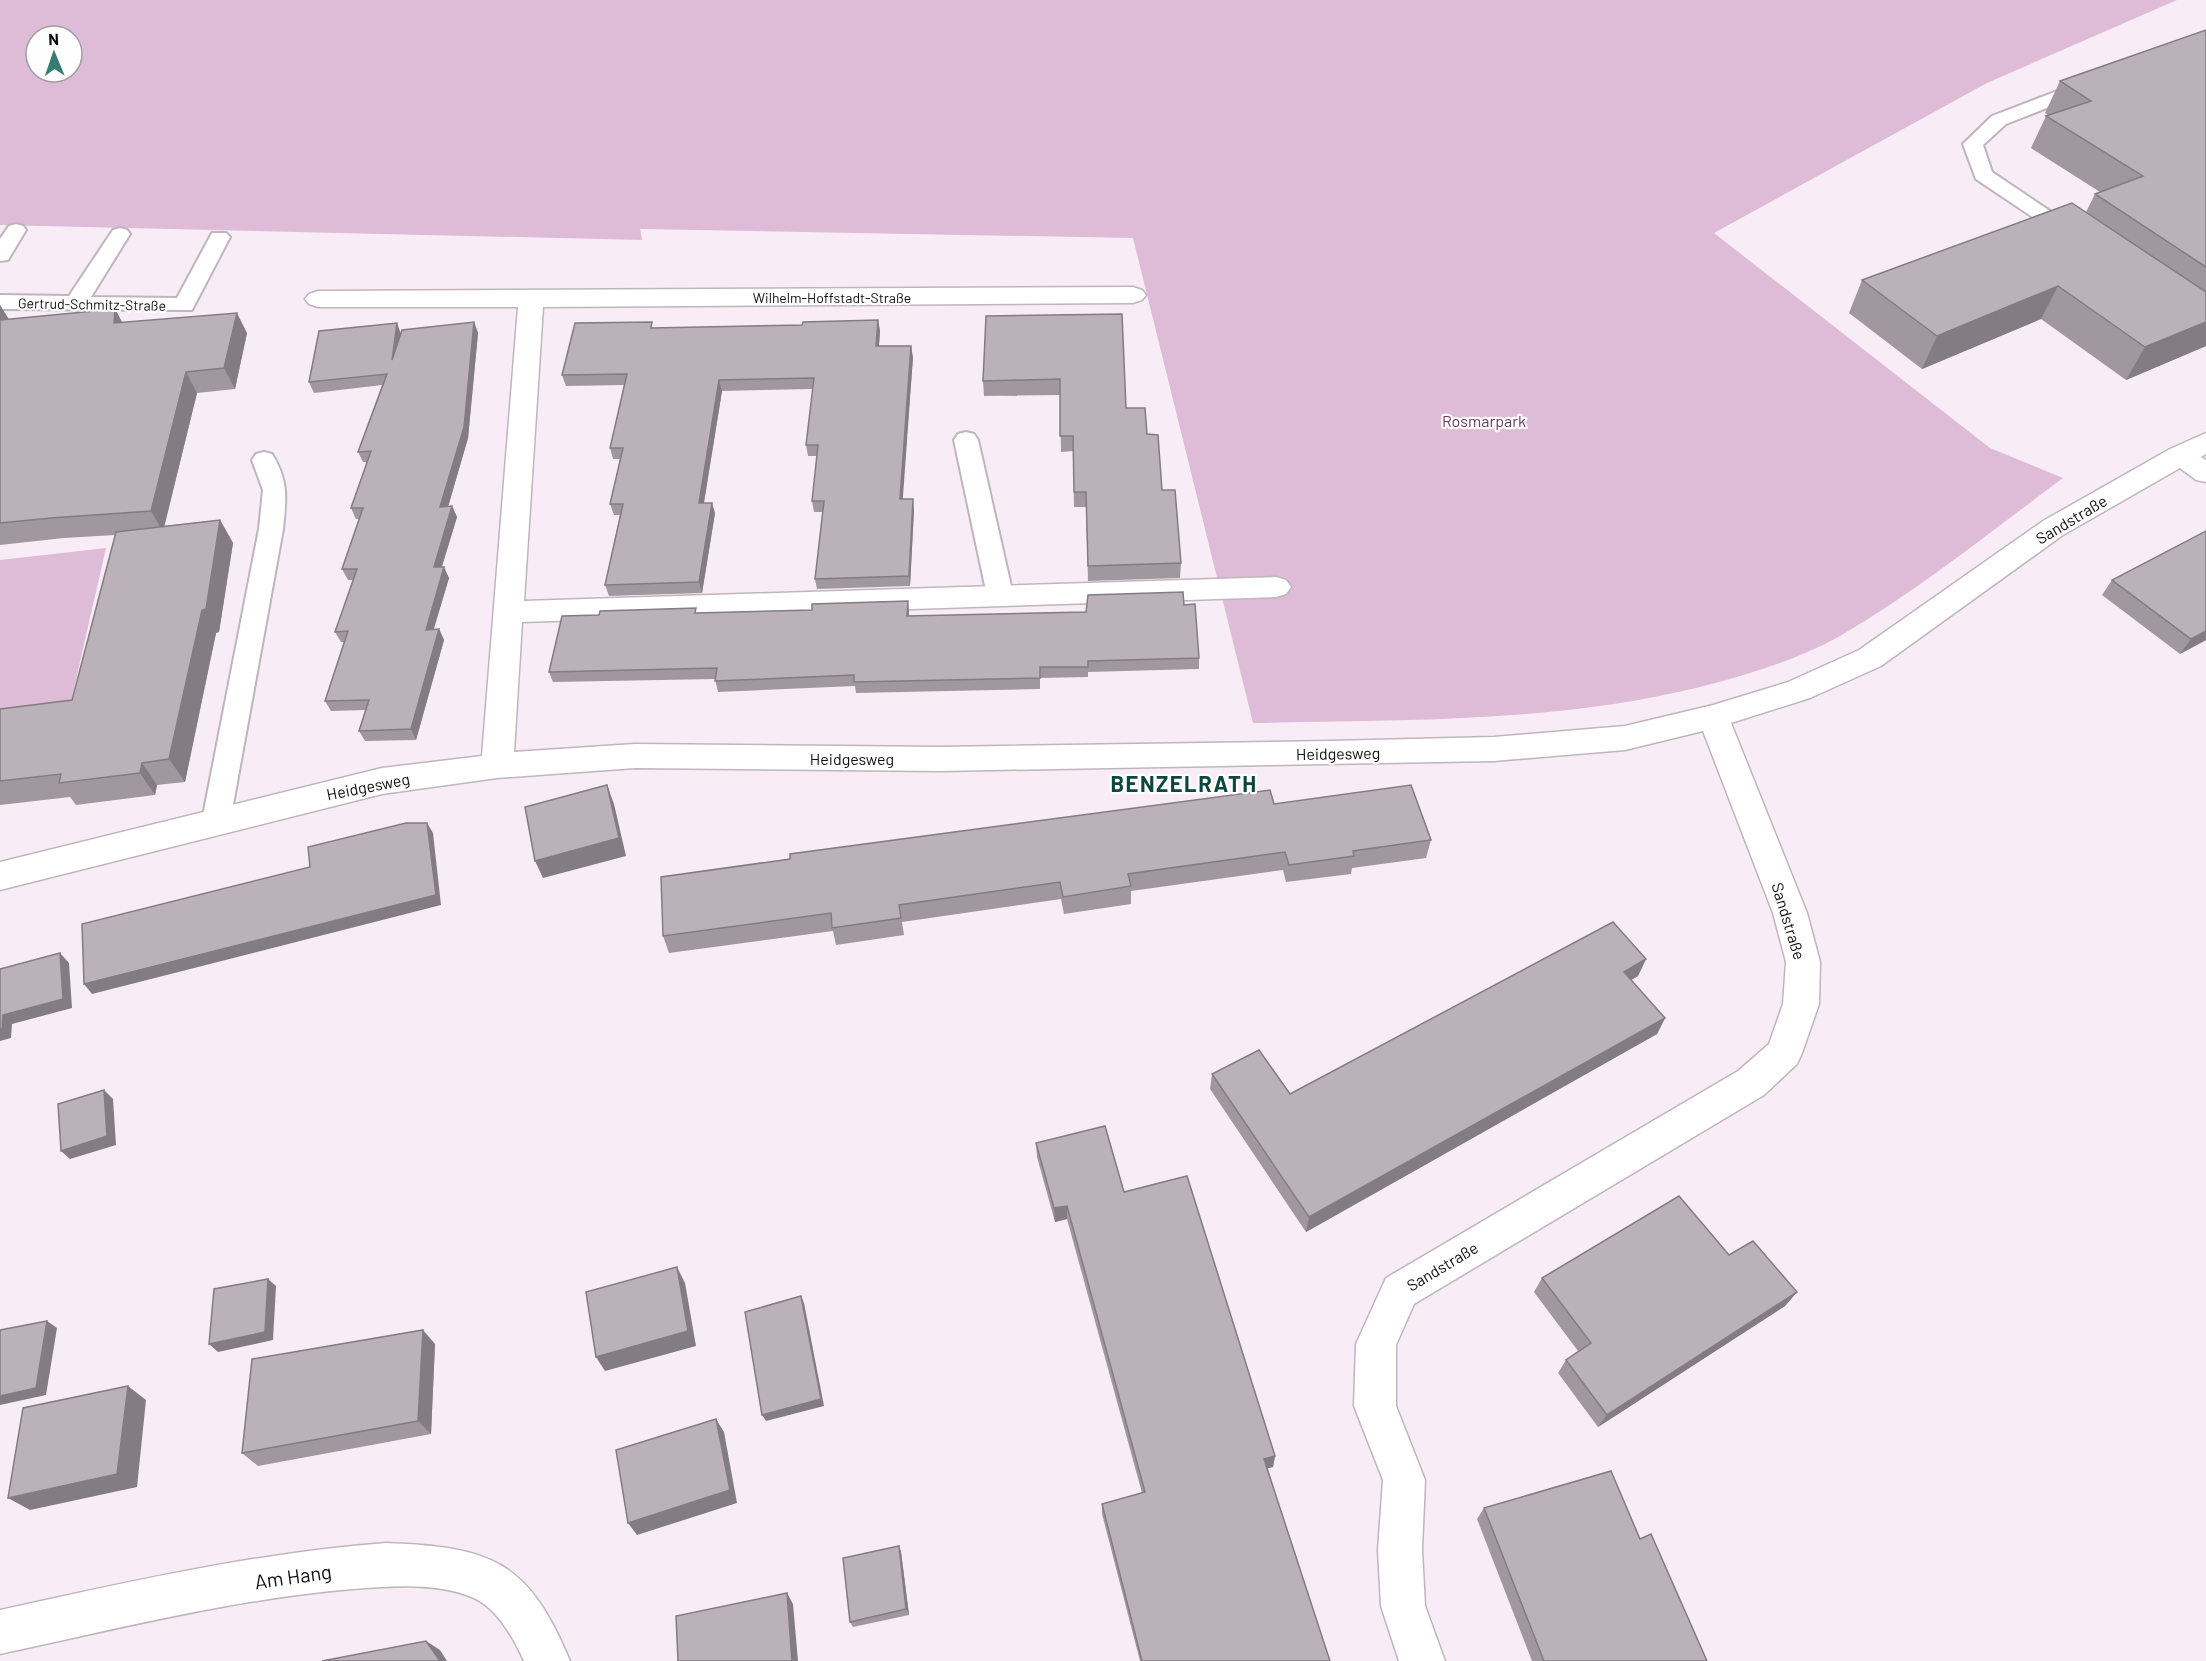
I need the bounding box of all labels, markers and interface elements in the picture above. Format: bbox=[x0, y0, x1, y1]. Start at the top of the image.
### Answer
north arrow bbox=[24, 24, 84, 84]
text: N bbox=[48, 29, 59, 48]
street label: Wilhelm-Hoffstadt-Straße bbox=[753, 289, 911, 306]
street label: Gertrud-Schmitz-Straße bbox=[18, 294, 166, 314]
park label: Rosmarpark bbox=[1442, 411, 1526, 430]
street label: Sandstraße bbox=[2032, 490, 2110, 548]
street label: Heidgesweg bbox=[1296, 743, 1380, 763]
street label: Heidgesweg bbox=[810, 749, 894, 768]
street label: Heidgesweg bbox=[325, 769, 411, 803]
district label: BENZELRATH bbox=[1110, 770, 1258, 796]
street label: Sandstraße bbox=[1768, 880, 1810, 962]
street label: Sandstraße bbox=[1403, 1237, 1481, 1295]
street label: Am Hang bbox=[253, 1559, 333, 1593]

